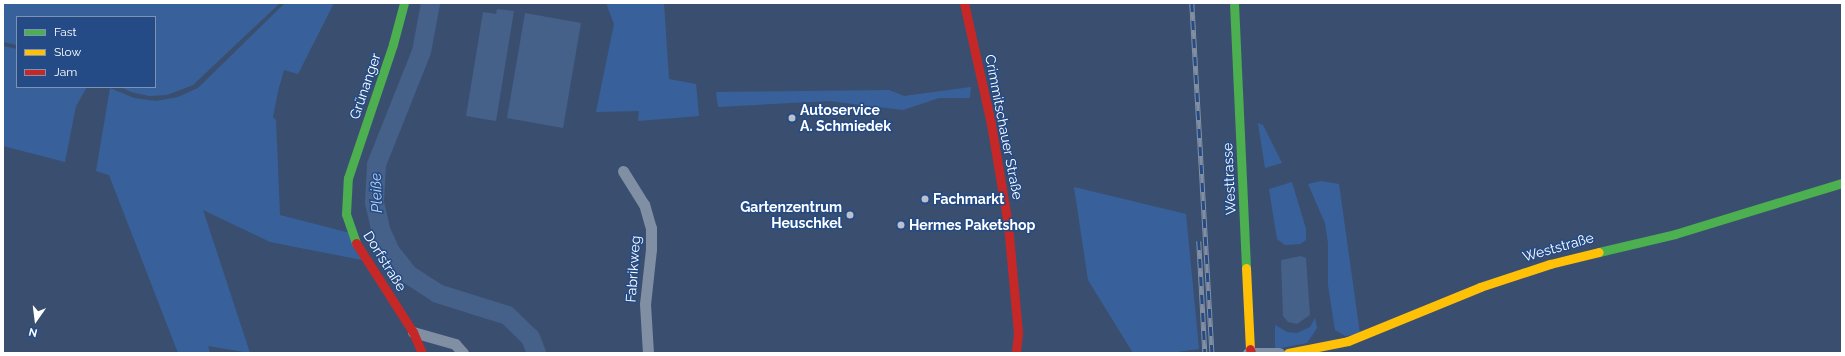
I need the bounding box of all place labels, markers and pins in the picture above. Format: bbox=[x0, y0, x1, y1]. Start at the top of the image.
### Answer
place label: Autoservice A. Schmiedek bbox=[800, 102, 891, 134]
marker: Autoservice A. Schmiedek bbox=[787, 113, 797, 123]
place label: Fachmarkt bbox=[933, 191, 1004, 207]
marker: Fachmarkt bbox=[920, 194, 930, 204]
place label: Gartenzentrum Heuschkel bbox=[740, 199, 842, 232]
marker: Gartenzentrum Heuschkel bbox=[845, 210, 855, 220]
place label: Hermes Paketshop bbox=[909, 217, 1035, 233]
marker: Hermes Paketshop bbox=[896, 220, 906, 230]

